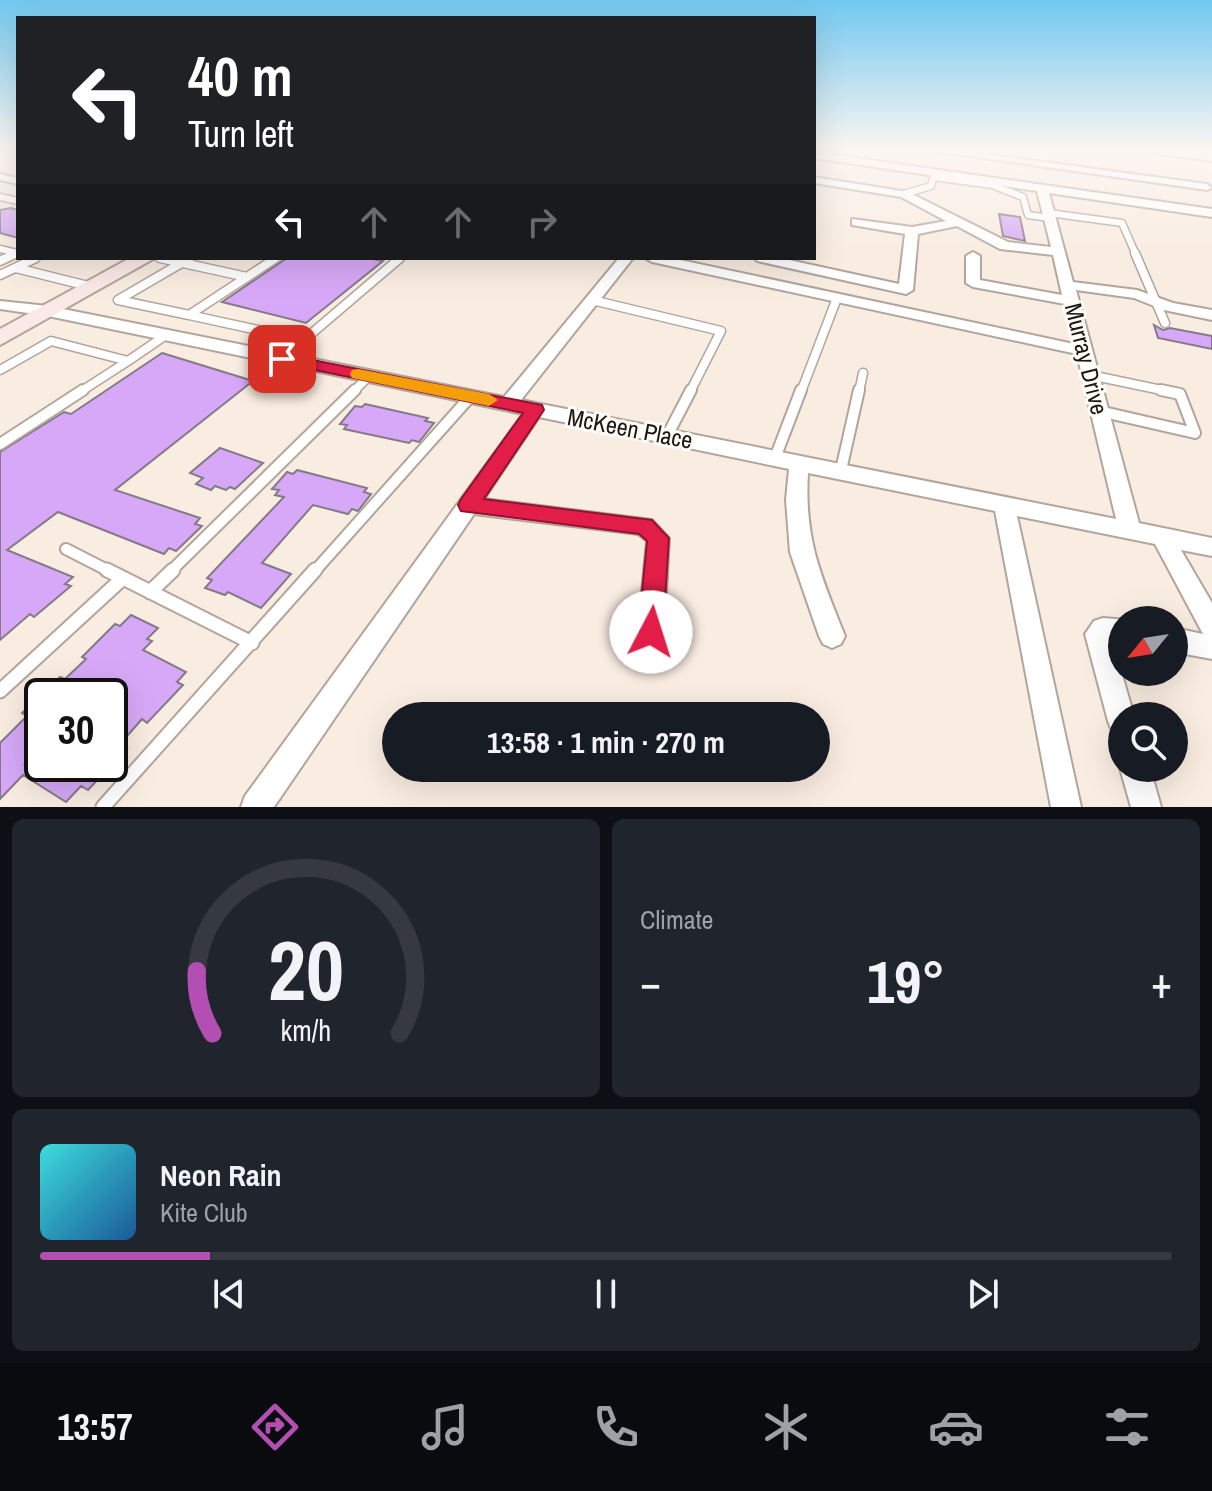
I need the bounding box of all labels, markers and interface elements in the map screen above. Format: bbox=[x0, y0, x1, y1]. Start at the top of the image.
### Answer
text: 40 m bbox=[188, 38, 293, 113]
icon: left bbox=[56, 48, 160, 152]
text: Turn left bbox=[188, 110, 294, 158]
icon: left bbox=[268, 200, 312, 244]
icon: ahead bbox=[352, 200, 396, 244]
icon: ahead bbox=[436, 200, 480, 244]
icon: right bbox=[520, 200, 564, 244]
street label: Murray Drive bbox=[1058, 300, 1116, 418]
pin bbox=[248, 325, 316, 393]
icon: arrive bbox=[260, 337, 304, 381]
street label: McKeen Place bbox=[565, 400, 696, 456]
position arrow bbox=[609, 590, 693, 674]
north arrow bbox=[1108, 606, 1188, 686]
map controls bbox=[1108, 606, 1188, 782]
speed limit sign: 30 bbox=[24, 678, 128, 782]
button: search bbox=[1108, 702, 1188, 782]
text: 13:58 · 1 min · 270 m bbox=[487, 722, 725, 762]
text: Climate bbox=[640, 902, 713, 937]
text: 20 bbox=[268, 914, 344, 1026]
text: 19° bbox=[867, 941, 945, 1022]
text: − bbox=[640, 952, 661, 1012]
text: + bbox=[1151, 952, 1172, 1012]
text: km/h bbox=[281, 1011, 331, 1050]
text: Neon Rain bbox=[160, 1155, 282, 1195]
text: Kite Club bbox=[160, 1195, 248, 1230]
icon: previous bbox=[207, 1272, 251, 1316]
icon: pause bbox=[584, 1272, 628, 1316]
icon: next bbox=[961, 1272, 1005, 1316]
icon: directions bbox=[247, 1399, 303, 1455]
icon: music bbox=[417, 1399, 473, 1455]
icon: phone bbox=[588, 1399, 644, 1455]
icon: climate bbox=[758, 1399, 814, 1455]
icon: car bbox=[928, 1399, 984, 1455]
icon: filters bbox=[1099, 1399, 1155, 1455]
text: 13:57 bbox=[57, 1403, 133, 1451]

